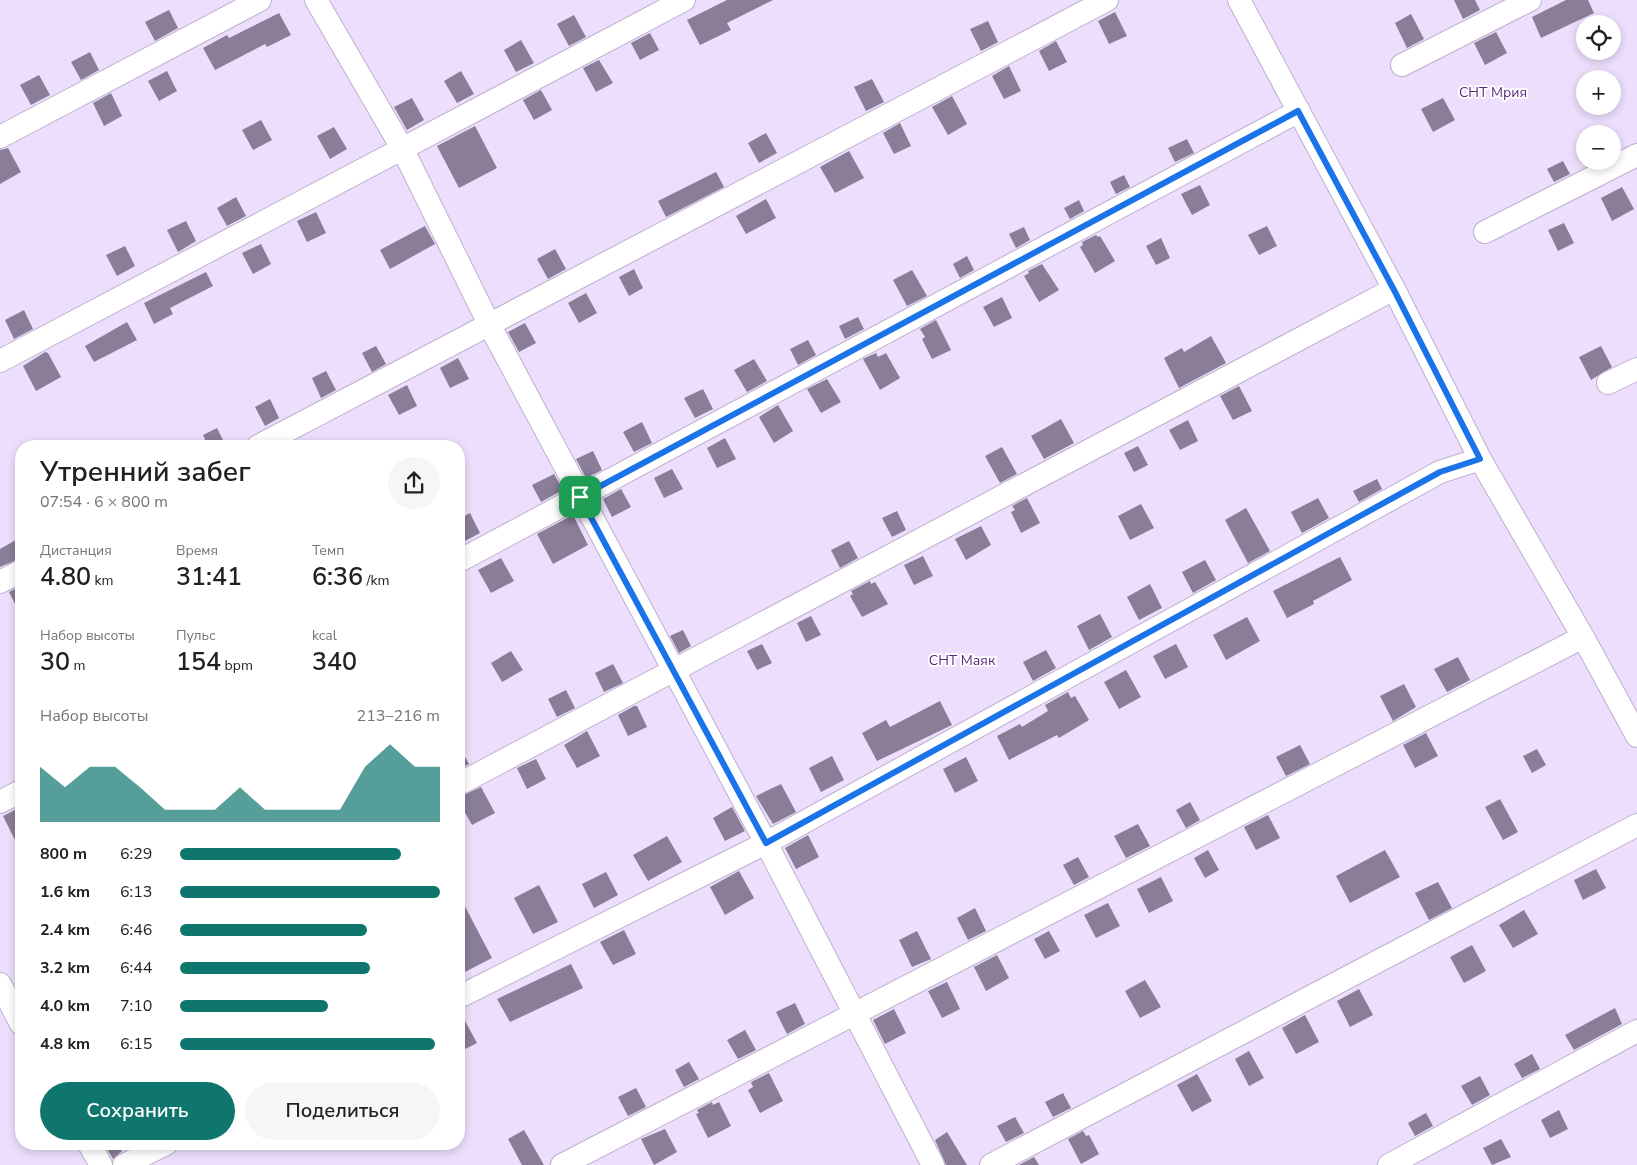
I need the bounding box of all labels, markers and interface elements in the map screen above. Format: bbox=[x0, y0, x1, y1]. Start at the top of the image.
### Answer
map controls bbox=[1576, 15, 1621, 170]
button: locate bbox=[1576, 15, 1621, 60]
button: + bbox=[1576, 70, 1621, 115]
park label: СНТ Мрия bbox=[1459, 83, 1527, 102]
button: − bbox=[1576, 125, 1621, 170]
text: Утренний забег bbox=[40, 453, 251, 491]
button: share bbox=[388, 457, 440, 509]
pin bbox=[559, 476, 601, 518]
icon: arrive bbox=[566, 483, 594, 511]
text: 07:54 · 6 × 800 m bbox=[40, 491, 168, 513]
text: Дистанция bbox=[40, 541, 112, 560]
text: Время bbox=[176, 541, 218, 560]
text: Темп bbox=[312, 541, 344, 560]
text: 4.80 bbox=[40, 560, 91, 594]
text: 31:41 bbox=[176, 560, 242, 594]
text: 6:36 bbox=[312, 560, 363, 594]
text: km bbox=[91, 571, 114, 590]
text: /km bbox=[363, 571, 389, 590]
text: Набор высоты bbox=[40, 626, 135, 645]
text: Пульс bbox=[176, 626, 216, 645]
text: kcal bbox=[312, 626, 337, 645]
text: 30 bbox=[40, 645, 70, 679]
text: 154 bbox=[176, 645, 221, 679]
text: 340 bbox=[312, 645, 357, 679]
park label: СНТ Маяк bbox=[929, 651, 996, 670]
text: m bbox=[70, 656, 86, 675]
text: bpm bbox=[221, 656, 253, 675]
text: Набор высоты bbox=[40, 705, 148, 727]
text: 213–216 m bbox=[357, 705, 440, 727]
text: 800 m bbox=[40, 843, 87, 865]
text: 6:29 bbox=[120, 843, 152, 865]
text: 1.6 km bbox=[40, 881, 90, 903]
text: 6:13 bbox=[120, 881, 152, 903]
text: 2.4 km bbox=[40, 919, 90, 941]
text: 6:46 bbox=[120, 919, 152, 941]
text: 3.2 km bbox=[40, 957, 90, 979]
text: 6:44 bbox=[120, 957, 152, 979]
text: 4.0 km bbox=[40, 995, 90, 1017]
text: 7:10 bbox=[120, 995, 152, 1017]
text: 4.8 km bbox=[40, 1033, 90, 1055]
text: 6:15 bbox=[120, 1033, 152, 1055]
button: Сохранить bbox=[40, 1082, 235, 1140]
button: Поделиться bbox=[245, 1082, 440, 1140]

